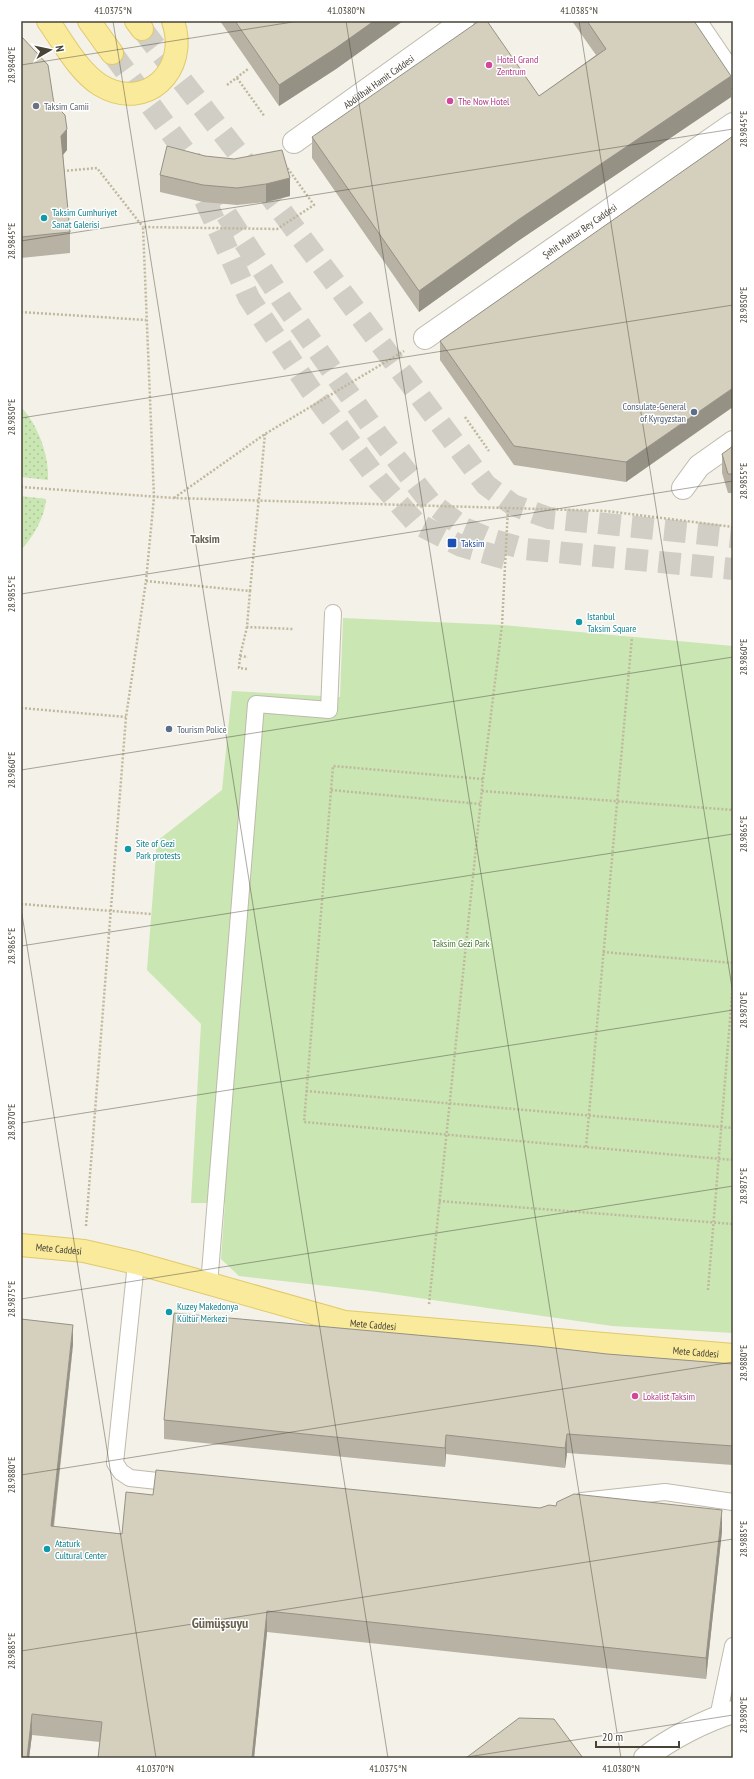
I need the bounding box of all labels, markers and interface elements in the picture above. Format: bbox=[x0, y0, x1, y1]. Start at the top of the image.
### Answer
text: 41.0375°N bbox=[94, 4, 132, 17]
text: 41.0380°N bbox=[327, 4, 365, 17]
text: 41.0385°N bbox=[560, 4, 598, 17]
north arrow bbox=[30, 30, 70, 70]
text: N bbox=[52, 44, 67, 53]
text: 28.9840°E bbox=[5, 47, 18, 83]
street label: Abdülhak Hamit Caddesi bbox=[341, 52, 417, 112]
place label: Hotel Grand Zentrum bbox=[497, 53, 538, 78]
marker: Hotel Grand Zentrum bbox=[484, 60, 494, 70]
place label: The Now Hotel bbox=[458, 95, 510, 108]
marker: The Now Hotel bbox=[445, 96, 455, 106]
place label: Taksim Camii bbox=[44, 100, 89, 113]
marker: Taksim Camii bbox=[31, 101, 41, 111]
text: 28.9845°E bbox=[737, 111, 750, 147]
street label: Şehit Muhtar Bey Caddesi bbox=[540, 201, 619, 262]
place label: Taksim Cumhuriyet Sanat Galerisi bbox=[52, 206, 118, 231]
marker: Taksim Cumhuriyet Sanat Galerisi bbox=[39, 213, 49, 223]
text: 28.9845°E bbox=[5, 223, 18, 259]
text: 28.9850°E bbox=[737, 287, 750, 323]
text: 28.9850°E bbox=[5, 399, 18, 435]
place label: Consulate-General of Kyrgyzstan bbox=[623, 400, 687, 425]
marker: Consulate-General of Kyrgyzstan bbox=[689, 407, 699, 417]
text: 28.9855°E bbox=[737, 463, 750, 499]
district label: Taksim bbox=[190, 531, 220, 546]
marker: Taksim bbox=[446, 537, 458, 549]
place label: Taksim bbox=[461, 537, 485, 550]
text: 28.9855°E bbox=[5, 576, 18, 612]
place label: Istanbul Taksim Square bbox=[587, 610, 637, 635]
marker: Istanbul Taksim Square bbox=[574, 617, 584, 627]
text: 28.9860°E bbox=[737, 639, 750, 675]
place label: Tourism Police bbox=[177, 723, 227, 736]
marker: Tourism Police bbox=[164, 724, 174, 734]
text: 28.9860°E bbox=[5, 752, 18, 788]
text: 28.9865°E bbox=[737, 816, 750, 852]
place label: Site of Gezi Park protests bbox=[136, 837, 181, 862]
marker: Site of Gezi Park protests bbox=[123, 844, 133, 854]
text: 28.9865°E bbox=[5, 928, 18, 964]
park label: Taksim Gezi Park bbox=[432, 937, 490, 950]
text: 28.9870°E bbox=[737, 992, 750, 1028]
text: 28.9870°E bbox=[5, 1104, 18, 1140]
text: 28.9875°E bbox=[737, 1168, 750, 1204]
street label: Mete Caddesi bbox=[35, 1240, 82, 1258]
text: 28.9875°E bbox=[5, 1281, 18, 1317]
place label: Kuzey Makedonya Kültür Merkezi bbox=[177, 1300, 238, 1325]
marker: Kuzey Makedonya Kültür Merkezi bbox=[164, 1307, 174, 1317]
street label: Mete Caddesi bbox=[349, 1316, 397, 1333]
street label: Mete Caddesi bbox=[672, 1344, 719, 1361]
text: 28.9880°E bbox=[737, 1345, 750, 1381]
place label: Lokalist Taksim bbox=[643, 1390, 695, 1403]
marker: Lokalist Taksim bbox=[630, 1391, 640, 1401]
text: 28.9880°E bbox=[5, 1457, 18, 1493]
text: 28.9885°E bbox=[737, 1521, 750, 1557]
place label: Ataturk Cultural Center bbox=[55, 1537, 107, 1562]
marker: Ataturk Cultural Center bbox=[42, 1544, 52, 1554]
district label: Gümüşsuyu bbox=[192, 1614, 248, 1632]
text: 28.9885°E bbox=[5, 1633, 18, 1669]
text: 28.9890°E bbox=[737, 1697, 750, 1733]
scale bar bbox=[596, 1723, 679, 1749]
text: 20 m bbox=[602, 1729, 623, 1744]
text: 41.0370°N bbox=[136, 1762, 174, 1775]
text: 41.0375°N bbox=[369, 1762, 407, 1775]
text: 41.0380°N bbox=[602, 1762, 640, 1775]

